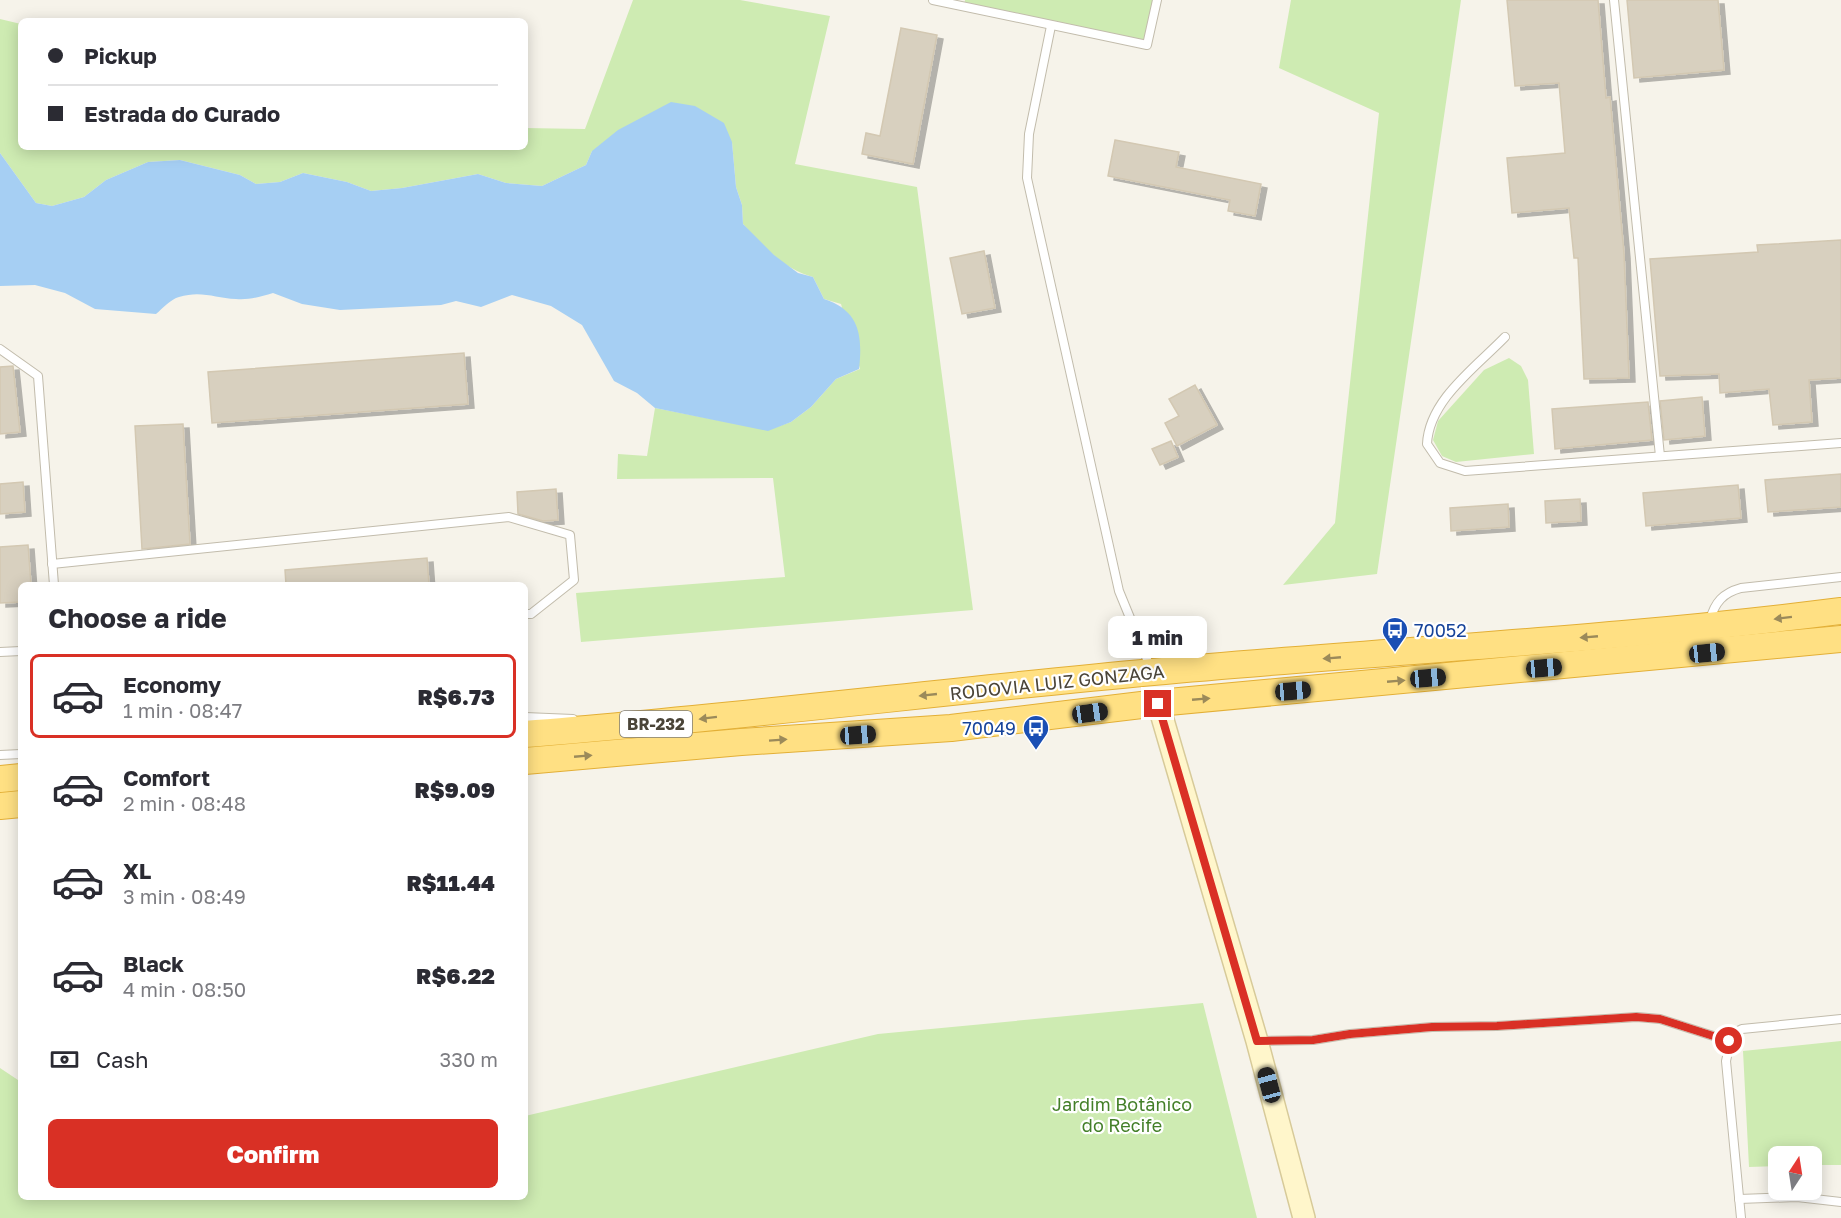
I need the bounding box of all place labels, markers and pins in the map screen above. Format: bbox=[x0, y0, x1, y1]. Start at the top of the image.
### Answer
bus stop icon: 70052 bbox=[1380, 615, 1410, 653]
place label: 70052 bbox=[1414, 619, 1467, 641]
bus stop icon: 70049 bbox=[1021, 713, 1051, 751]
place label: 70049 bbox=[962, 717, 1016, 739]

